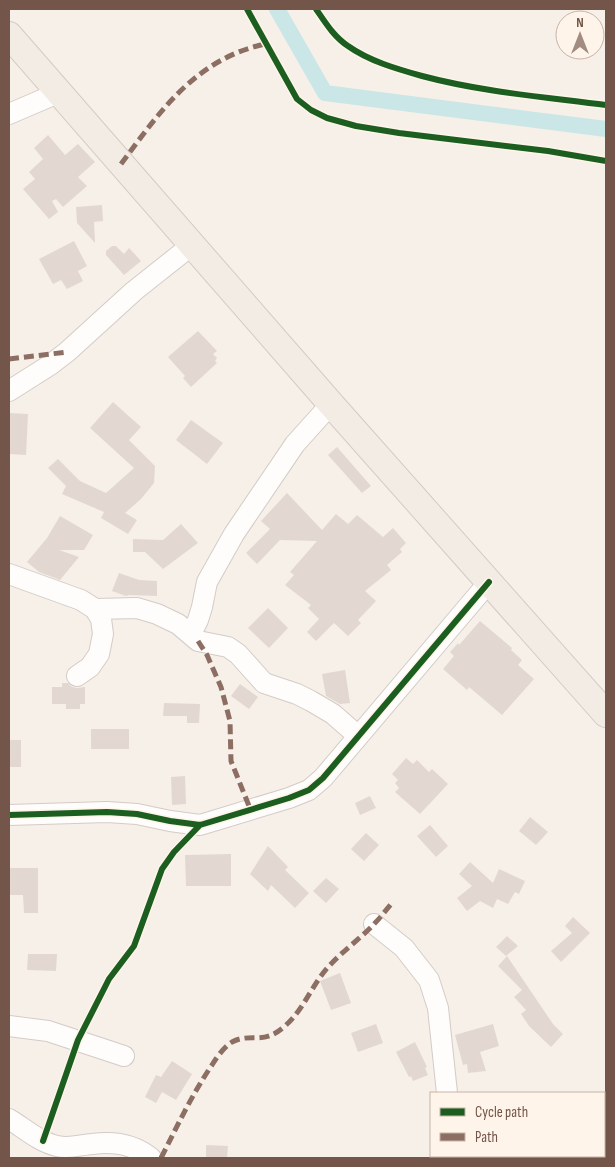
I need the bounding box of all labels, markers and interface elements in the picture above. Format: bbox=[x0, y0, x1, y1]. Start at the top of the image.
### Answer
north arrow bbox=[555, 10, 605, 60]
text: N bbox=[576, 14, 584, 31]
legend bbox=[430, 1092, 605, 1157]
text: Cycle path bbox=[475, 1103, 528, 1122]
text: Path bbox=[475, 1128, 498, 1147]

